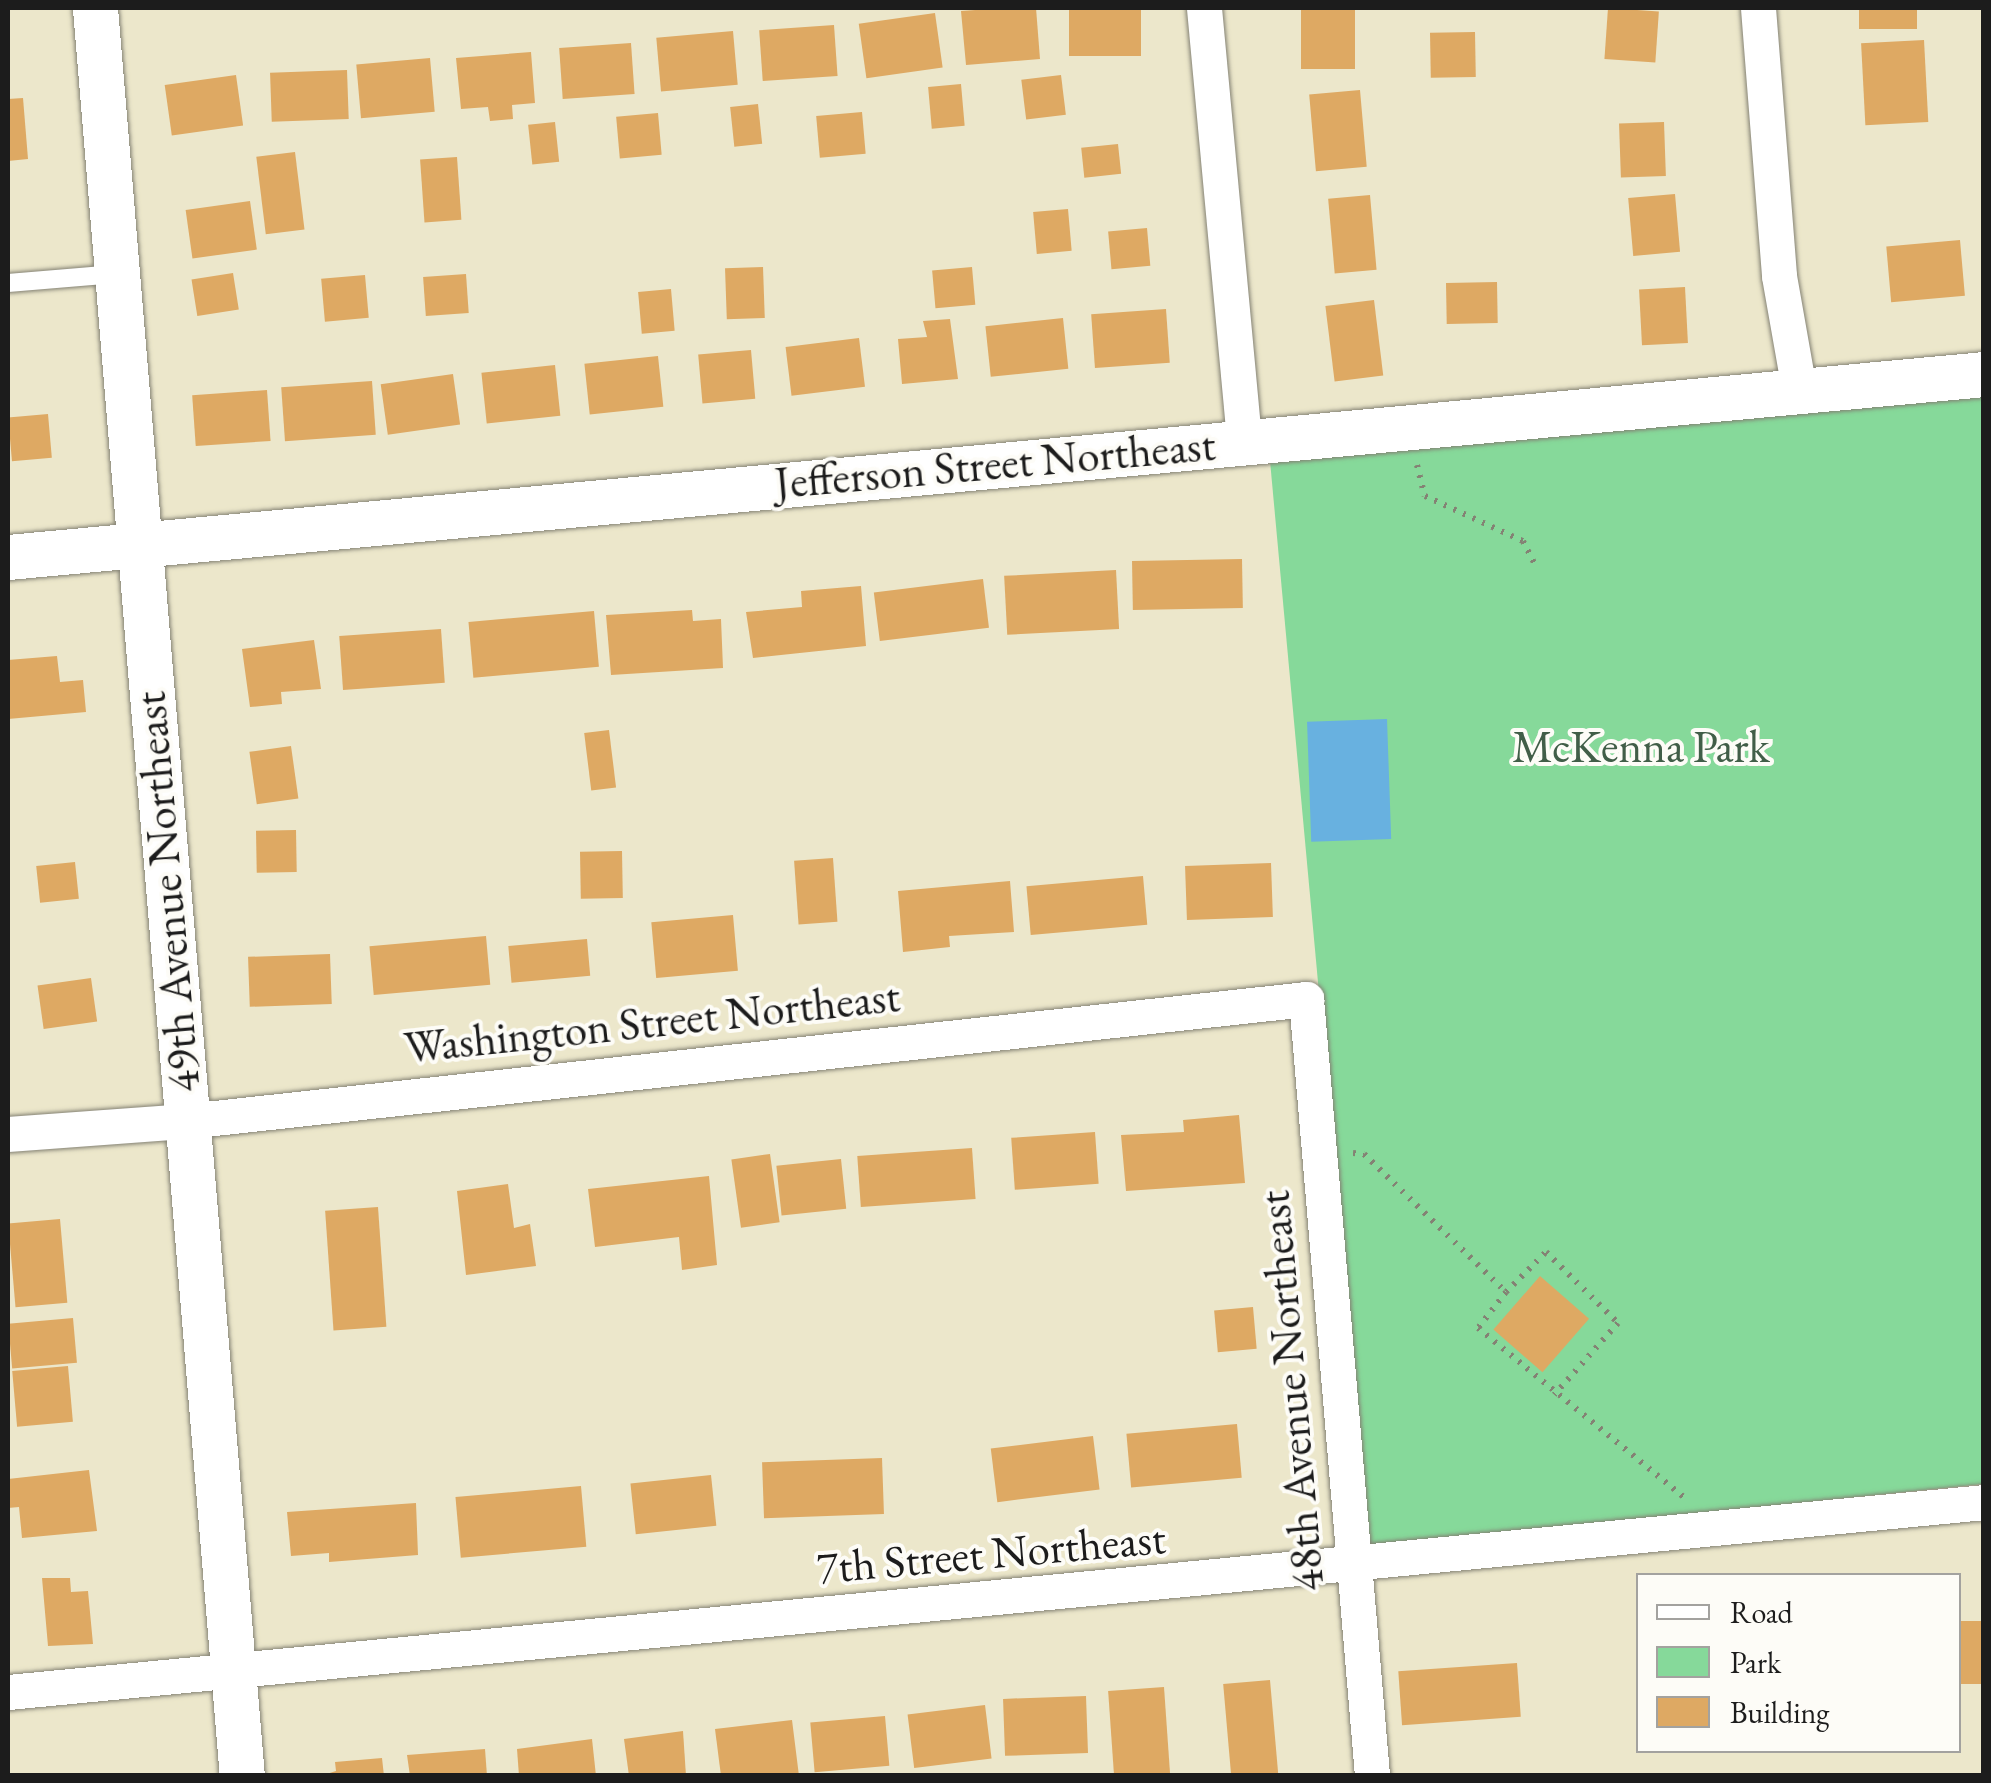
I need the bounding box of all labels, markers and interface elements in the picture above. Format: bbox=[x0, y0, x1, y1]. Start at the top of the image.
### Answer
street label: Jefferson Street Northeast bbox=[772, 418, 1218, 510]
street label: 49th Avenue Northeast bbox=[123, 689, 211, 1095]
park label: McKenna Park bbox=[1512, 720, 1770, 774]
street label: Washington Street Northeast bbox=[401, 969, 903, 1075]
street label: 48th Avenue Northeast bbox=[1247, 1188, 1335, 1594]
street label: 7th Street Northeast bbox=[814, 1511, 1168, 1595]
legend bbox=[1636, 1573, 1961, 1753]
text: Road bbox=[1730, 1593, 1793, 1632]
text: Park bbox=[1730, 1643, 1781, 1682]
text: Building bbox=[1730, 1693, 1829, 1732]

